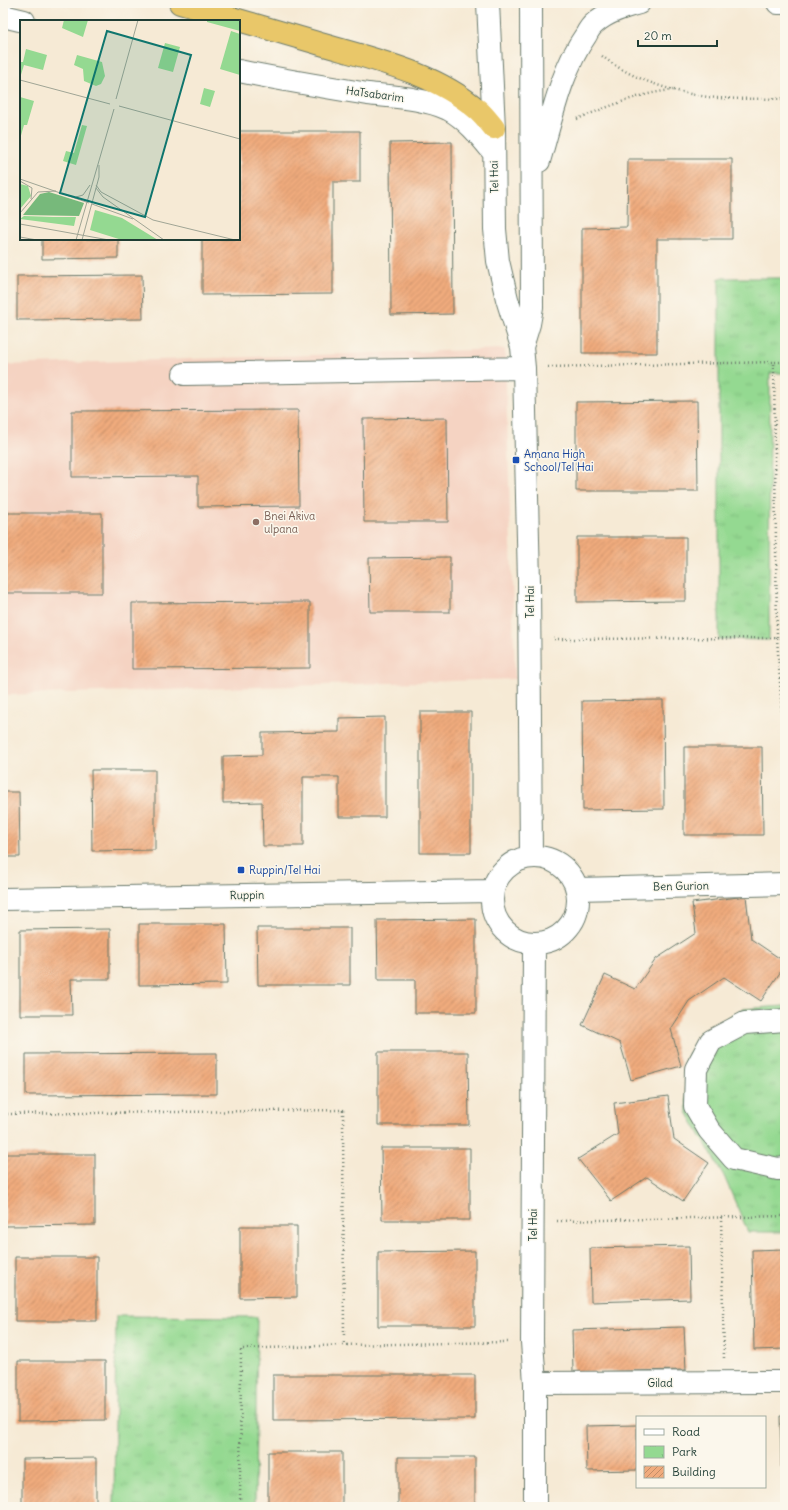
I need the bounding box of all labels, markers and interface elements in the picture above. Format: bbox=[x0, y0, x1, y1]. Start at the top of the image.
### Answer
inset map bbox=[20, 20, 240, 240]
scale bar bbox=[638, 22, 717, 48]
text: 20 m bbox=[644, 28, 672, 43]
street label: HaTsabarim bbox=[345, 83, 405, 105]
street label: Tel Hai bbox=[487, 161, 501, 193]
place label: Amana High School/Tel Hai bbox=[524, 447, 594, 474]
marker: Amana High School/Tel Hai bbox=[511, 455, 521, 465]
place label: Bnei Akiva ulpana bbox=[264, 509, 315, 536]
marker: Bnei Akiva ulpana bbox=[251, 517, 261, 527]
street label: Tel Hai bbox=[523, 586, 537, 618]
place label: Ruppin/Tel Hai bbox=[249, 863, 320, 877]
marker: Ruppin/Tel Hai bbox=[236, 865, 246, 875]
street label: Ben Gurion bbox=[653, 879, 709, 893]
street label: Ruppin bbox=[230, 888, 264, 902]
street label: Tel Hai bbox=[526, 1209, 540, 1241]
street label: Gilad bbox=[647, 1376, 673, 1390]
legend bbox=[636, 1416, 766, 1488]
text: Road bbox=[672, 1424, 700, 1439]
text: Park bbox=[672, 1444, 697, 1459]
text: Building bbox=[672, 1464, 716, 1479]

